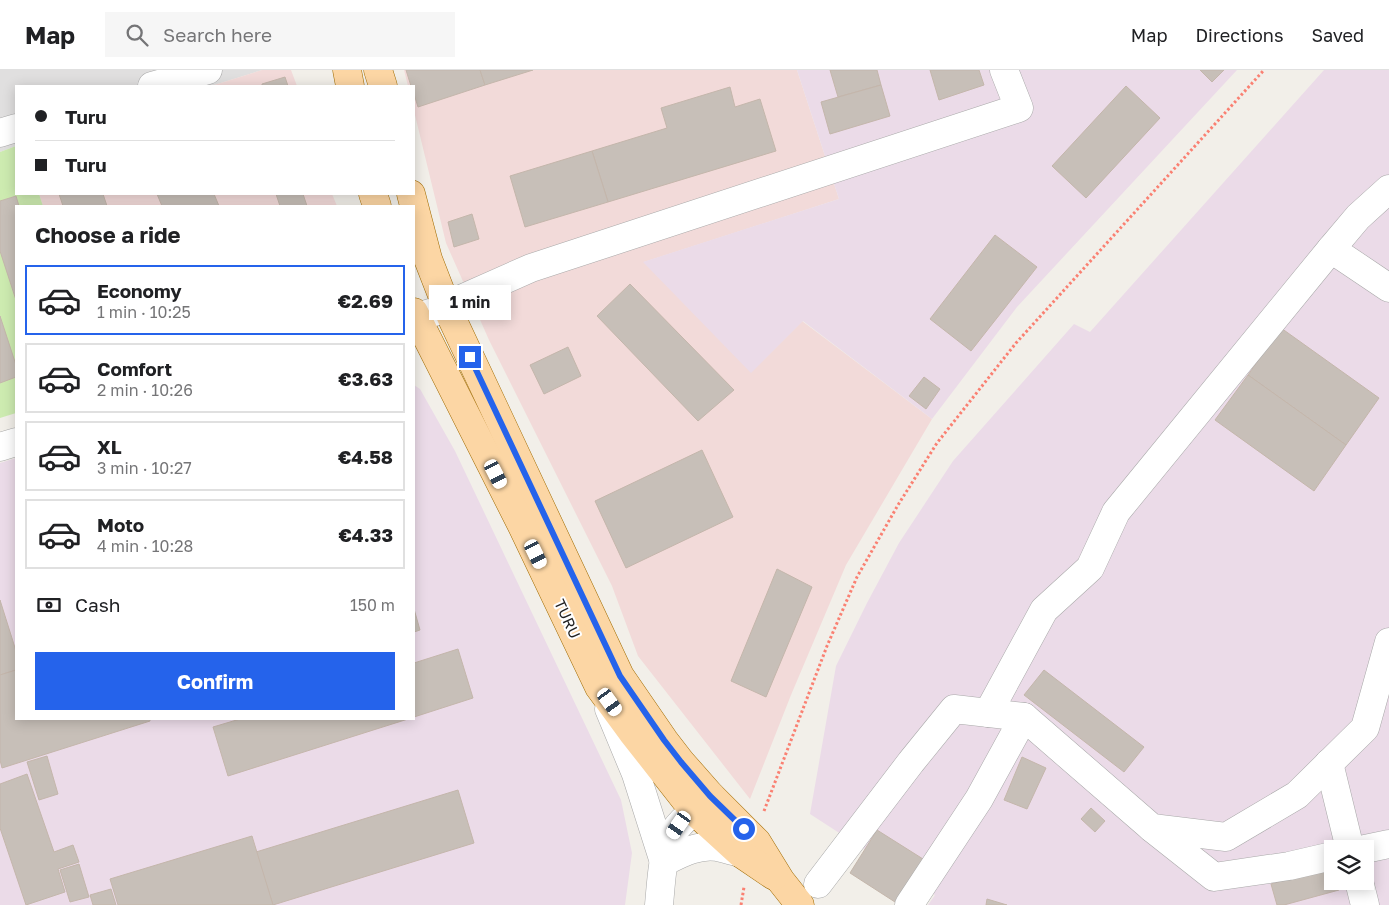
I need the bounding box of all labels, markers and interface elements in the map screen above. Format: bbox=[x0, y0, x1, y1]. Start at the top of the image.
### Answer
search box bbox=[105, 12, 455, 57]
text: Map bbox=[25, 20, 75, 49]
icon: search bbox=[123, 21, 151, 49]
text: Search here bbox=[163, 23, 272, 46]
text: Map bbox=[1131, 24, 1167, 46]
text: Directions bbox=[1195, 24, 1283, 46]
text: Saved bbox=[1311, 24, 1364, 46]
text: Turu bbox=[65, 105, 107, 128]
text: Turu bbox=[65, 153, 107, 176]
text: Choose a ride bbox=[35, 221, 181, 248]
icon: car bbox=[37, 278, 82, 323]
text: Economy bbox=[97, 279, 182, 302]
callout: 1 min bbox=[429, 284, 511, 320]
text: €2.69 bbox=[338, 289, 393, 312]
text: 1 min bbox=[450, 292, 490, 312]
text: 1 min · 10:25 bbox=[97, 302, 191, 322]
route end bbox=[459, 346, 481, 368]
icon: car bbox=[37, 356, 82, 401]
text: Comfort bbox=[97, 357, 172, 380]
text: €3.63 bbox=[338, 367, 393, 390]
text: 2 min · 10:26 bbox=[97, 380, 193, 400]
icon: car bbox=[37, 434, 82, 479]
text: XL bbox=[97, 435, 122, 458]
text: €4.58 bbox=[338, 445, 393, 468]
car bbox=[482, 457, 509, 491]
text: 3 min · 10:27 bbox=[97, 458, 192, 478]
icon: car bbox=[37, 512, 82, 557]
text: Moto bbox=[97, 513, 144, 536]
text: €4.33 bbox=[338, 523, 393, 546]
text: 4 min · 10:28 bbox=[97, 536, 193, 556]
car bbox=[522, 537, 549, 571]
icon: cash bbox=[35, 591, 63, 619]
text: Cash bbox=[75, 593, 120, 616]
text: 150 m bbox=[350, 595, 395, 615]
street label: TURU bbox=[551, 596, 585, 641]
button: Confirm bbox=[35, 652, 395, 710]
car bbox=[595, 685, 624, 719]
car bbox=[664, 808, 693, 842]
route start bbox=[733, 818, 755, 840]
map controls bbox=[1324, 840, 1374, 890]
button: layers bbox=[1324, 840, 1374, 890]

